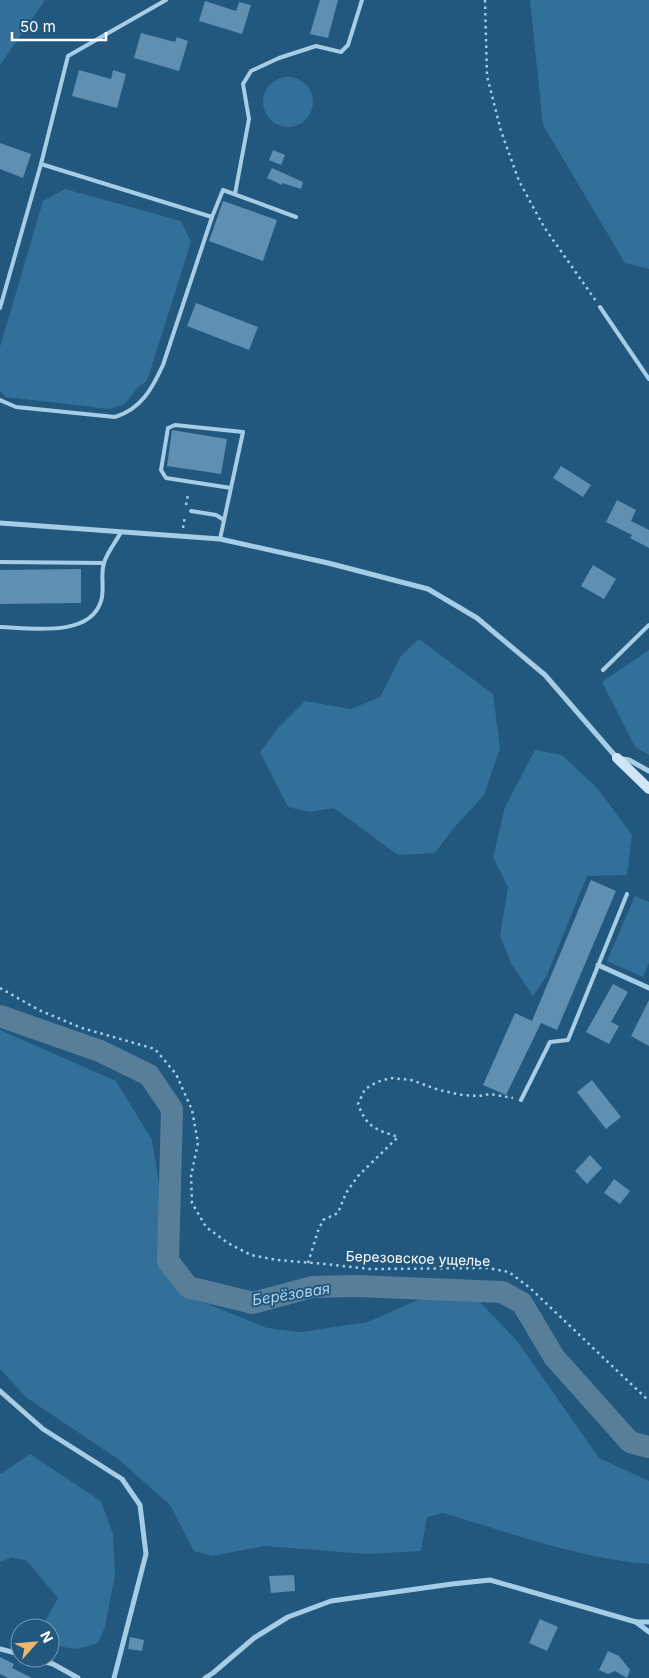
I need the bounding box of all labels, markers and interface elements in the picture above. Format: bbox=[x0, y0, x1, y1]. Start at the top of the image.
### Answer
scale bar bbox=[12, 10, 106, 42]
text: 50 m bbox=[20, 17, 56, 36]
street label: Березовское ущелье bbox=[345, 1247, 491, 1269]
water label: Берёзовая bbox=[251, 1278, 331, 1310]
north arrow bbox=[10, 1618, 60, 1668]
text: N bbox=[37, 1628, 57, 1645]

